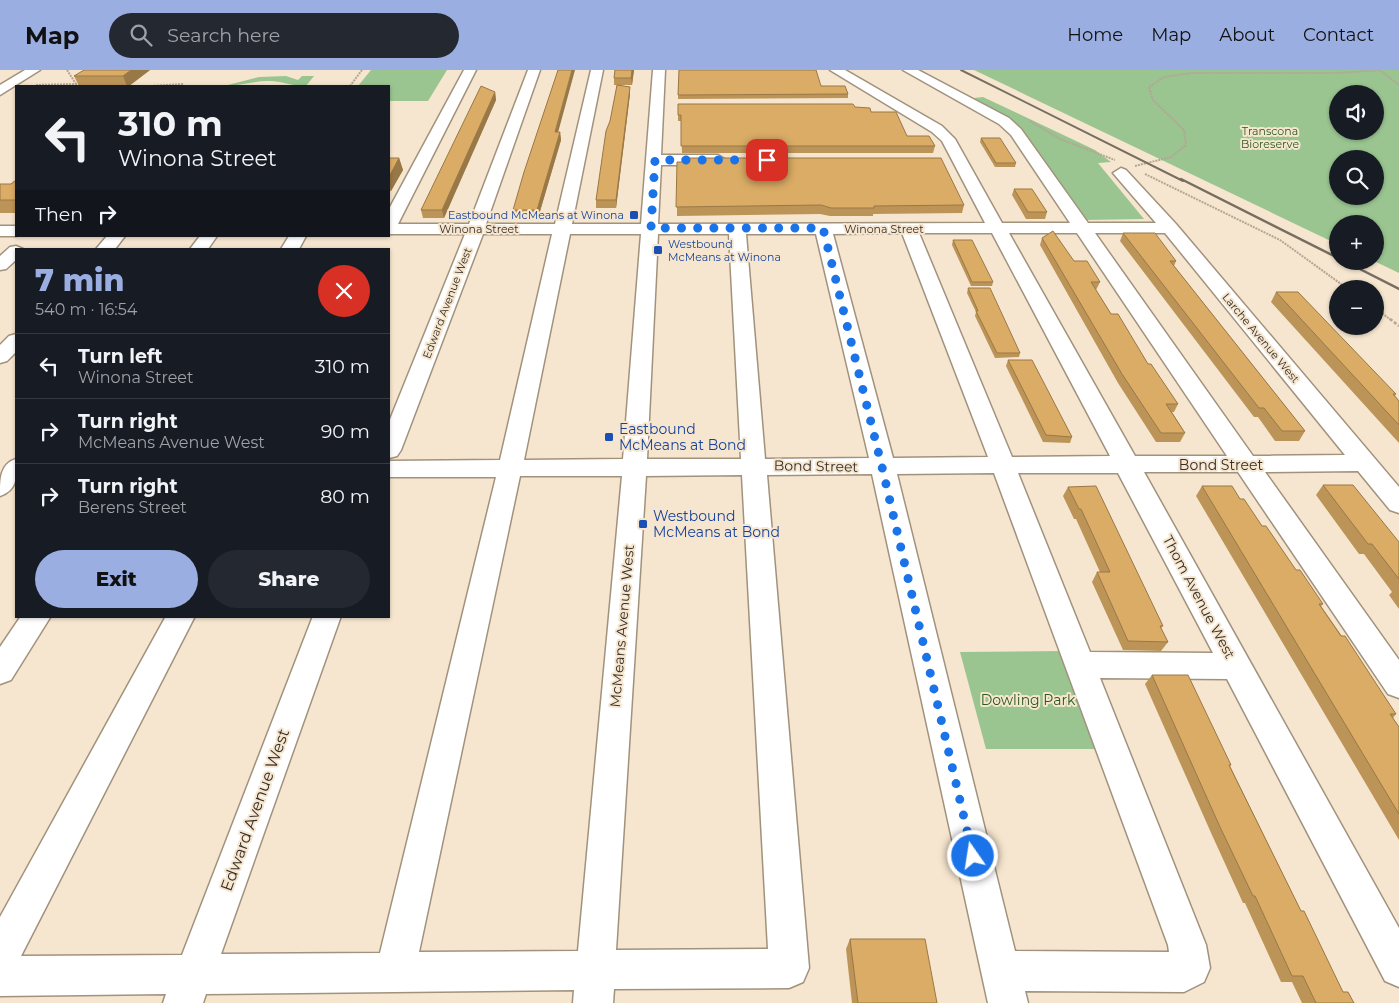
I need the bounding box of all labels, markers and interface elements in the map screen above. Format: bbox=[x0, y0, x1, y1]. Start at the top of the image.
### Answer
search box bbox=[109, 13, 459, 58]
text: Map bbox=[25, 21, 79, 50]
icon: search bbox=[127, 21, 155, 49]
text: Search here bbox=[167, 24, 280, 47]
text: Home bbox=[1067, 24, 1123, 46]
text: Map bbox=[1151, 24, 1191, 46]
text: About bbox=[1219, 24, 1275, 46]
text: Contact bbox=[1303, 24, 1374, 46]
map controls bbox=[1329, 85, 1384, 335]
button: sound bbox=[1329, 85, 1384, 140]
text: 310 m bbox=[118, 102, 223, 145]
icon: left bbox=[35, 105, 100, 170]
park label: Transcona Bioreserve bbox=[1241, 124, 1299, 151]
pin bbox=[746, 139, 788, 181]
text: Winona Street bbox=[118, 145, 277, 172]
icon: arrive bbox=[753, 146, 781, 174]
button: search bbox=[1329, 150, 1384, 205]
icon: right bbox=[93, 200, 121, 228]
text: Then bbox=[35, 203, 83, 226]
place label: Eastbound McMeans at Winona bbox=[448, 208, 624, 222]
marker: Eastbound McMeans at Winona bbox=[628, 209, 640, 221]
button: + bbox=[1329, 215, 1384, 270]
street label: Winona Street bbox=[439, 222, 519, 236]
street label: Winona Street bbox=[844, 222, 924, 236]
place label: Westbound McMeans at Winona bbox=[668, 237, 781, 264]
marker: Westbound McMeans at Winona bbox=[652, 244, 664, 256]
street label: Edward Avenue West bbox=[419, 245, 475, 360]
text: 7 min bbox=[35, 262, 124, 299]
button: close bbox=[318, 265, 370, 317]
button: − bbox=[1329, 280, 1384, 335]
street label: Larche Avenue West bbox=[1219, 290, 1303, 386]
text: 540 m · 16:54 bbox=[35, 300, 137, 319]
text: Turn left bbox=[78, 345, 163, 368]
icon: left bbox=[35, 352, 63, 380]
text: 310 m bbox=[315, 355, 370, 378]
text: Winona Street bbox=[78, 368, 193, 387]
text: Turn right bbox=[78, 410, 178, 433]
icon: right bbox=[35, 417, 63, 445]
text: 90 m bbox=[321, 420, 370, 443]
place label: Eastbound McMeans at Bond bbox=[619, 420, 746, 454]
marker: Eastbound McMeans at Bond bbox=[603, 431, 615, 443]
text: McMeans Avenue West bbox=[78, 433, 265, 452]
street label: Bond Street bbox=[774, 456, 859, 476]
street label: Bond Street bbox=[1179, 456, 1263, 474]
text: Turn right bbox=[78, 475, 178, 498]
icon: right bbox=[35, 482, 63, 510]
text: 80 m bbox=[320, 485, 370, 508]
text: Berens Street bbox=[78, 498, 187, 517]
place label: Westbound McMeans at Bond bbox=[653, 507, 780, 541]
marker: Westbound McMeans at Bond bbox=[637, 518, 649, 530]
street label: Thom Avenue West bbox=[1159, 532, 1239, 662]
street label: McMeans Avenue West bbox=[606, 544, 638, 708]
button: Exit bbox=[35, 550, 198, 608]
button: Share bbox=[208, 550, 370, 608]
park label: Dowling Park bbox=[981, 691, 1076, 709]
street label: Edward Avenue West bbox=[217, 726, 293, 894]
position arrow bbox=[946, 829, 998, 881]

